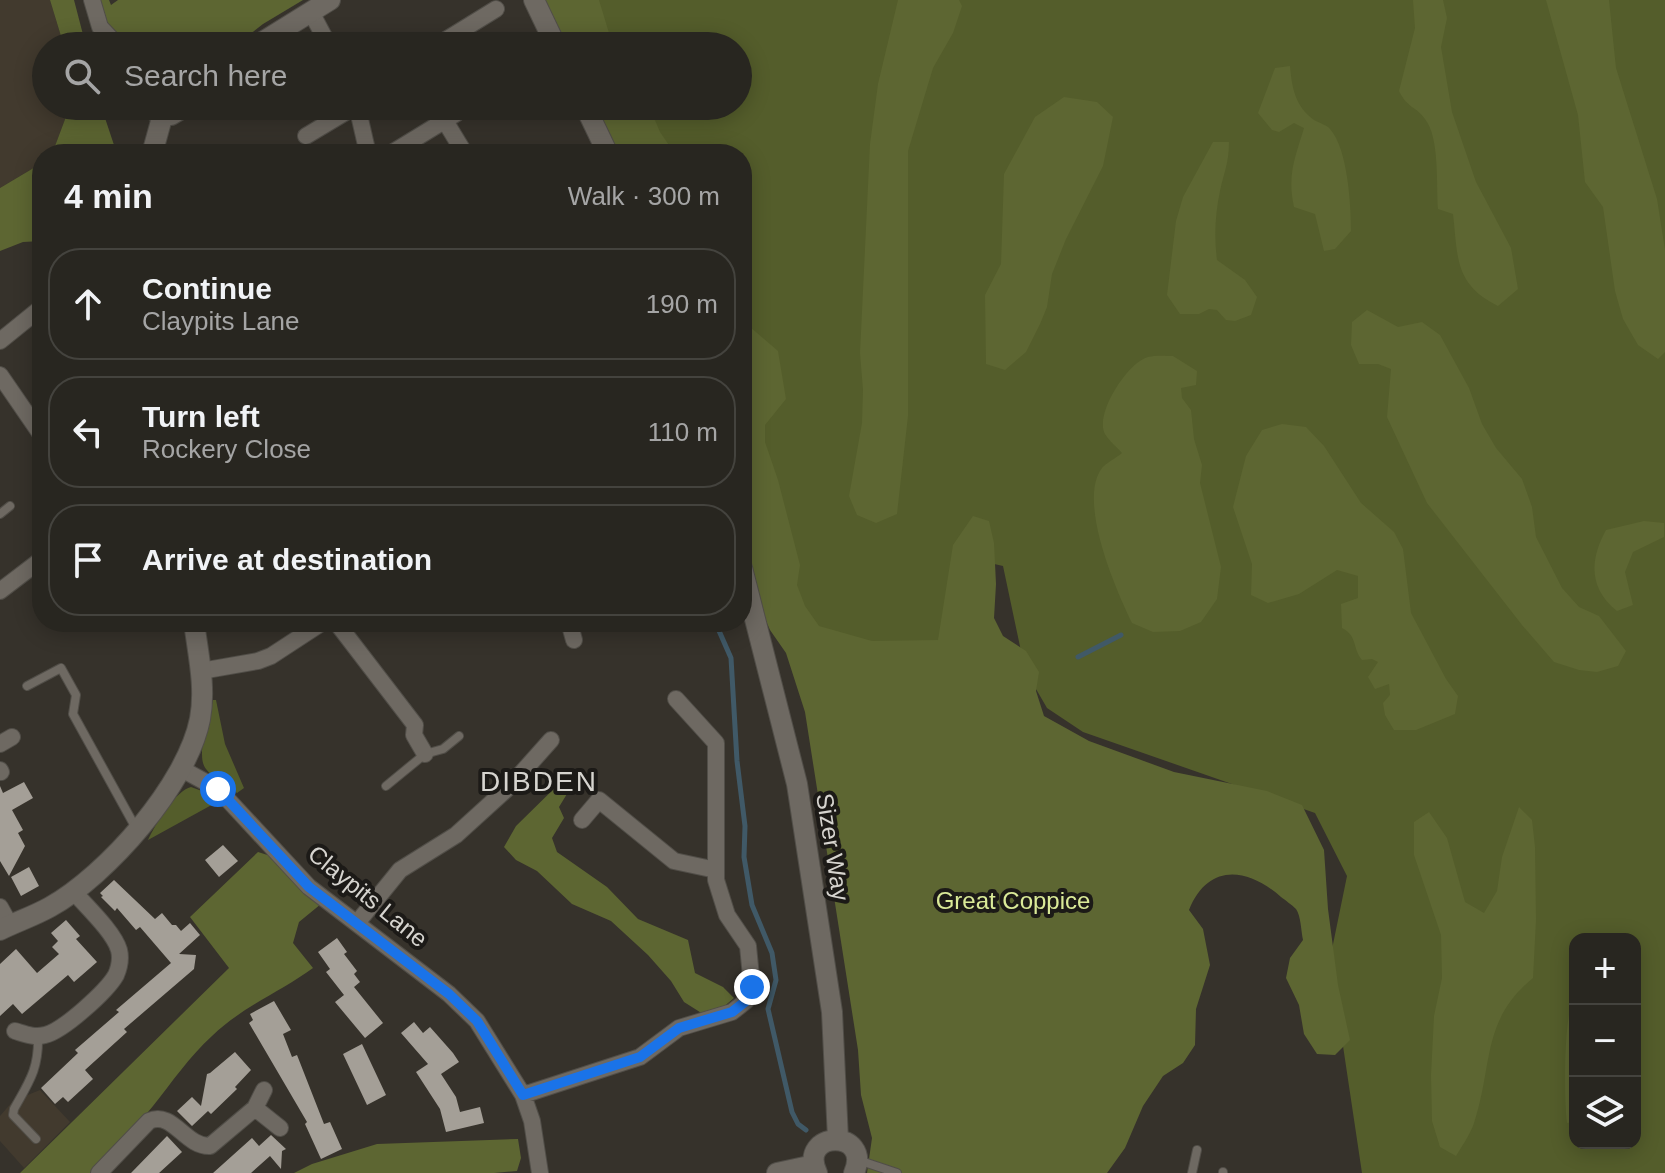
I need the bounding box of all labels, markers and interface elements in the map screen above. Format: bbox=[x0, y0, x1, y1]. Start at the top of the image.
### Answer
search box bbox=[32, 32, 752, 120]
icon: search bbox=[60, 54, 104, 98]
text: Search here bbox=[124, 59, 287, 92]
text: 4 min bbox=[64, 177, 153, 215]
text: Walk · 300 m bbox=[568, 181, 720, 211]
text: Continue bbox=[142, 272, 272, 305]
icon: ahead bbox=[66, 282, 110, 326]
text: 190 m bbox=[646, 289, 718, 319]
text: Claypits Lane bbox=[142, 306, 300, 336]
text: Turn left bbox=[142, 400, 260, 433]
icon: left bbox=[66, 410, 110, 454]
text: 110 m bbox=[648, 417, 718, 447]
text: Rockery Close bbox=[142, 434, 311, 464]
icon: arrive bbox=[66, 538, 110, 582]
text: Arrive at destination bbox=[142, 543, 432, 576]
district label: DIBDEN bbox=[480, 766, 598, 797]
route start bbox=[200, 771, 236, 807]
street label: Sizer Way bbox=[811, 791, 855, 903]
street label: Claypits Lane bbox=[303, 840, 433, 952]
park label: Great Coppice bbox=[936, 887, 1090, 914]
map controls bbox=[1569, 933, 1641, 1149]
button: + bbox=[1569, 933, 1641, 1005]
route end bbox=[734, 969, 770, 1005]
button: − bbox=[1569, 1005, 1641, 1077]
button: layers bbox=[1569, 1077, 1641, 1149]

